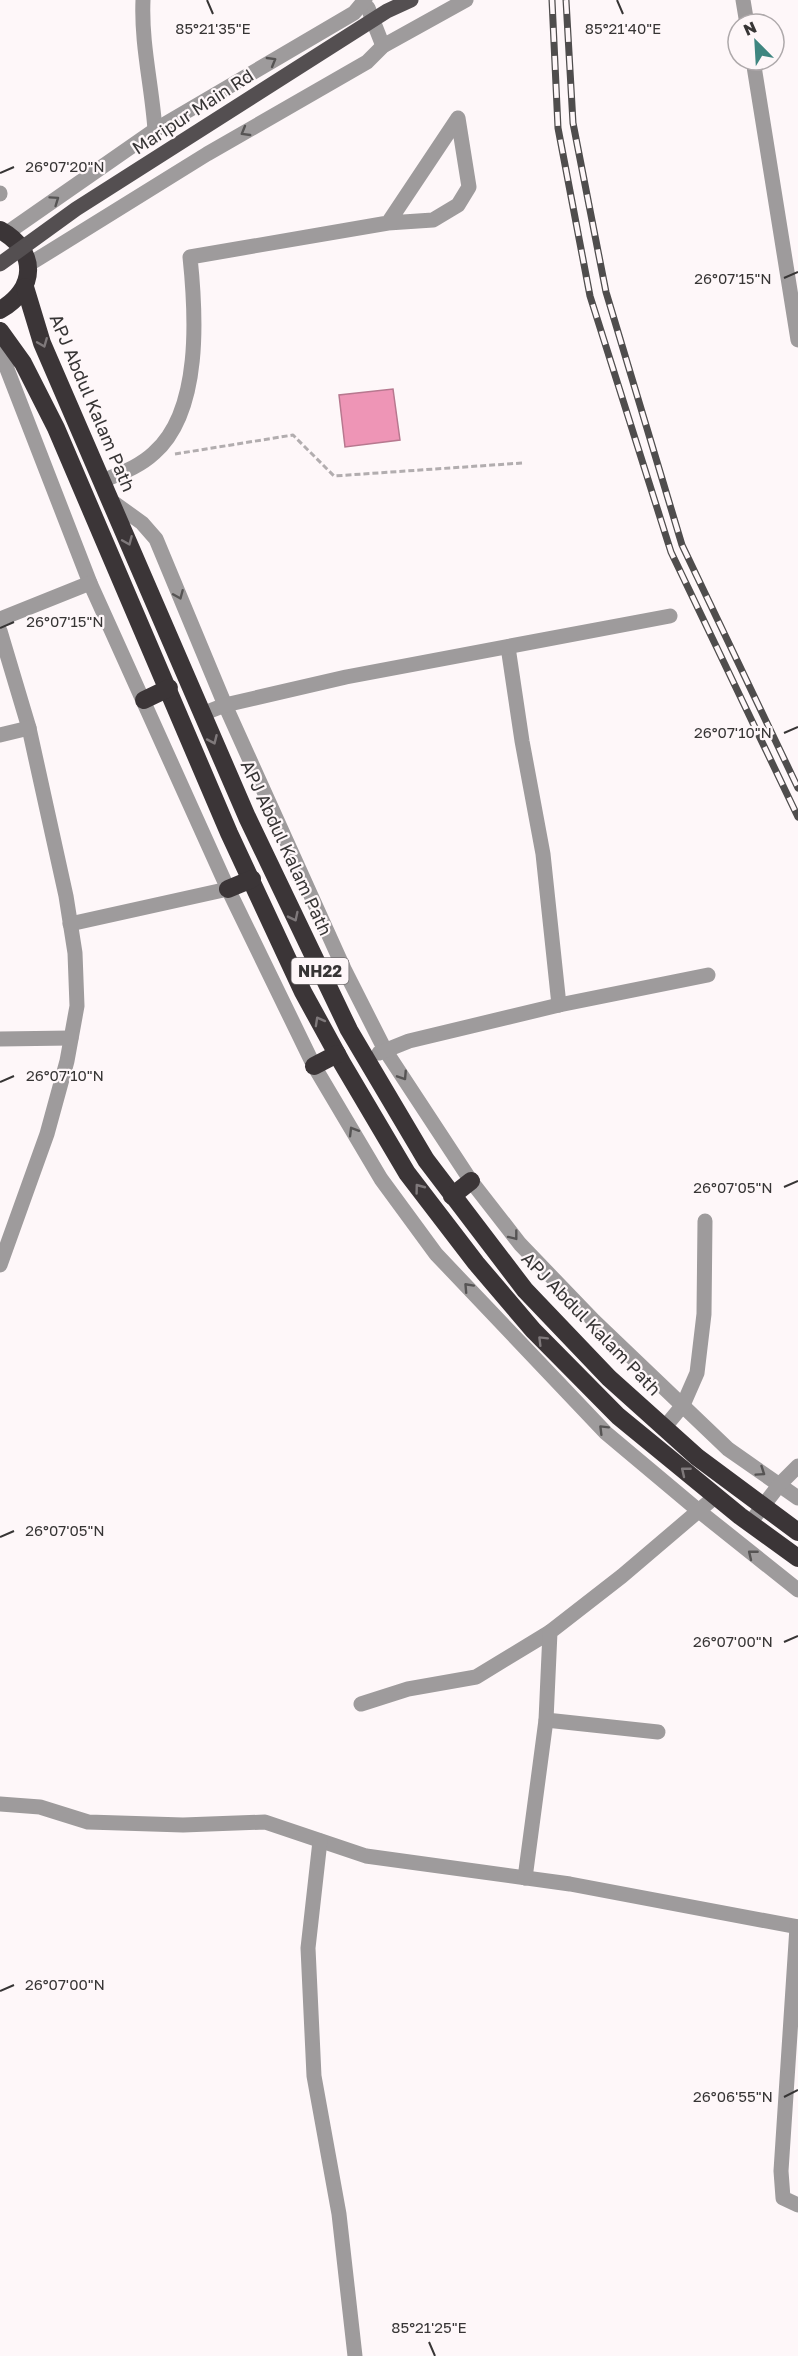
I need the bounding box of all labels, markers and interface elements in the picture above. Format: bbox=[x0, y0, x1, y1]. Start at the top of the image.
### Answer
north arrow bbox=[726, 12, 786, 72]
text: N bbox=[740, 17, 760, 40]
text: 85°21'35"E bbox=[175, 19, 251, 37]
text: 85°21'40"E bbox=[585, 19, 661, 37]
one-way arrow bbox=[266, 57, 276, 68]
street label: Maripur Main Rd bbox=[128, 64, 257, 159]
one-way arrow bbox=[241, 125, 251, 136]
text: 26°07'20"N bbox=[25, 157, 105, 175]
one-way arrow bbox=[48, 196, 59, 207]
text: 26°07'15"N bbox=[694, 269, 772, 287]
street label: APJ Abdul Kalam Path bbox=[45, 310, 140, 495]
one-way arrow bbox=[35, 337, 48, 348]
one-way arrow bbox=[121, 535, 133, 546]
one-way arrow bbox=[172, 589, 184, 600]
text: 26°07'15"N bbox=[26, 612, 104, 630]
text: 26°07'10"N bbox=[694, 723, 772, 741]
one-way arrow bbox=[206, 733, 218, 744]
street label: APJ Abdul Kalam Path bbox=[237, 756, 337, 939]
one-way arrow bbox=[287, 910, 299, 921]
road number: NH22 bbox=[292, 958, 348, 984]
one-way arrow bbox=[315, 1017, 326, 1027]
text: 26°07'10"N bbox=[26, 1066, 104, 1084]
one-way arrow bbox=[395, 1070, 406, 1081]
one-way arrow bbox=[348, 1127, 360, 1137]
text: 26°07'05"N bbox=[693, 1178, 773, 1196]
one-way arrow bbox=[415, 1184, 426, 1195]
one-way arrow bbox=[507, 1229, 518, 1240]
street label: APJ Abdul Kalam Path bbox=[517, 1247, 666, 1400]
one-way arrow bbox=[464, 1284, 475, 1294]
one-way arrow bbox=[538, 1336, 549, 1347]
one-way arrow bbox=[599, 1425, 610, 1436]
one-way arrow bbox=[754, 1465, 765, 1476]
one-way arrow bbox=[681, 1467, 692, 1478]
text: 26°07'05"N bbox=[25, 1521, 105, 1539]
one-way arrow bbox=[748, 1550, 759, 1561]
text: 26°07'00"N bbox=[693, 1632, 773, 1650]
text: 26°07'00"N bbox=[25, 1975, 105, 1993]
text: 26°06'55"N bbox=[693, 2087, 773, 2105]
text: 85°21'25"E bbox=[391, 2318, 467, 2336]

